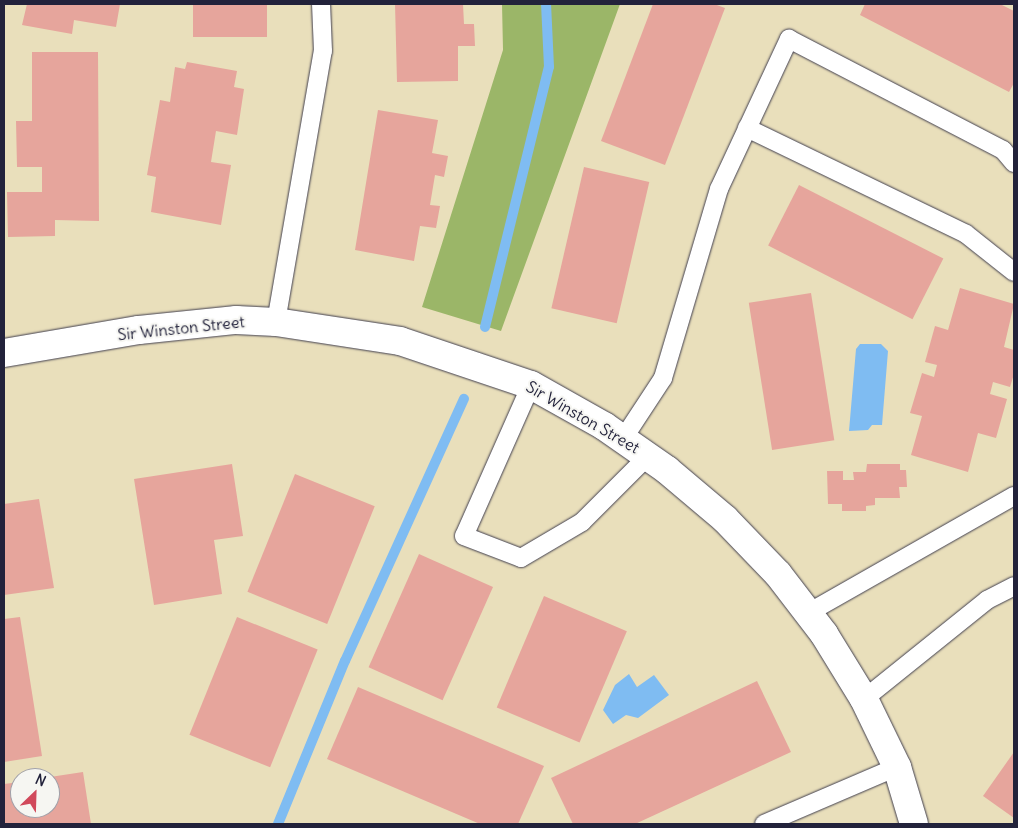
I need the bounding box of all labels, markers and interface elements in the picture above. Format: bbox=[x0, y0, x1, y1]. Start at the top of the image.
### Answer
street label: Sir Winston Street bbox=[117, 312, 245, 344]
street label: Sir Winston Street bbox=[523, 377, 643, 457]
north arrow bbox=[10, 768, 60, 818]
text: N bbox=[33, 770, 49, 790]

